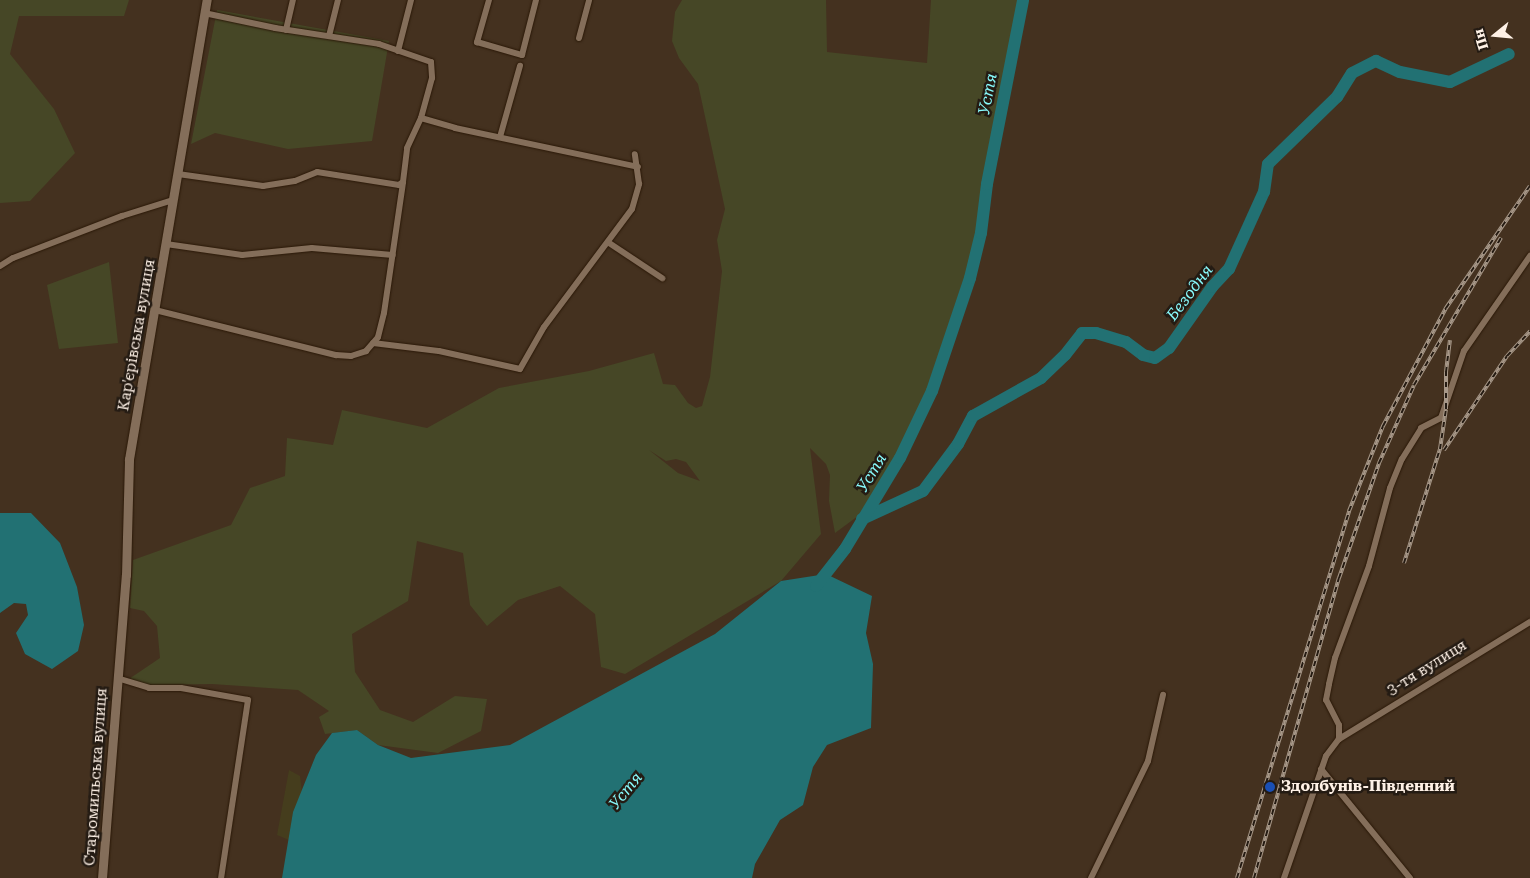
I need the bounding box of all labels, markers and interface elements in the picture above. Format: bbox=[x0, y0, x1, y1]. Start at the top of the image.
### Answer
north arrow bbox=[1470, 10, 1520, 60]
text: Пн bbox=[1470, 27, 1491, 52]
water label: Устя bbox=[975, 72, 1001, 116]
street label: Кар'єрівська вулиця bbox=[115, 258, 159, 412]
water label: Безодня bbox=[1163, 261, 1217, 325]
water label: Устя bbox=[853, 450, 891, 496]
street label: 3-тя вулиця bbox=[1384, 636, 1470, 700]
street label: Старомильська вулиця bbox=[81, 688, 111, 866]
water label: Устя bbox=[605, 769, 647, 813]
place label: Здолбунів-Південний bbox=[1281, 778, 1455, 796]
marker: Здолбунів-Південний bbox=[1263, 780, 1277, 794]

